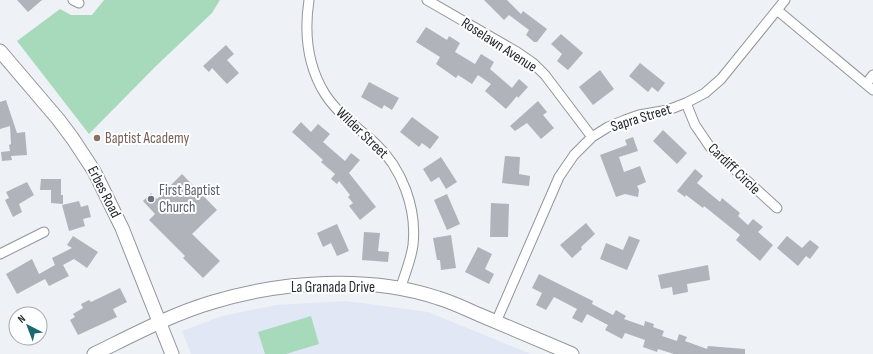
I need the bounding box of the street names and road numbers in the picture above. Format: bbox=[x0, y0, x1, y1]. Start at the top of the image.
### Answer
street label: Roselawn Avenue bbox=[457, 13, 541, 77]
street label: Sapra Street bbox=[608, 100, 674, 136]
street label: Wilder Street bbox=[332, 103, 393, 163]
street label: Cardiff Circle bbox=[704, 139, 764, 199]
street label: Erbes Road bbox=[83, 163, 125, 221]
street label: La Granada Drive bbox=[291, 278, 375, 297]

